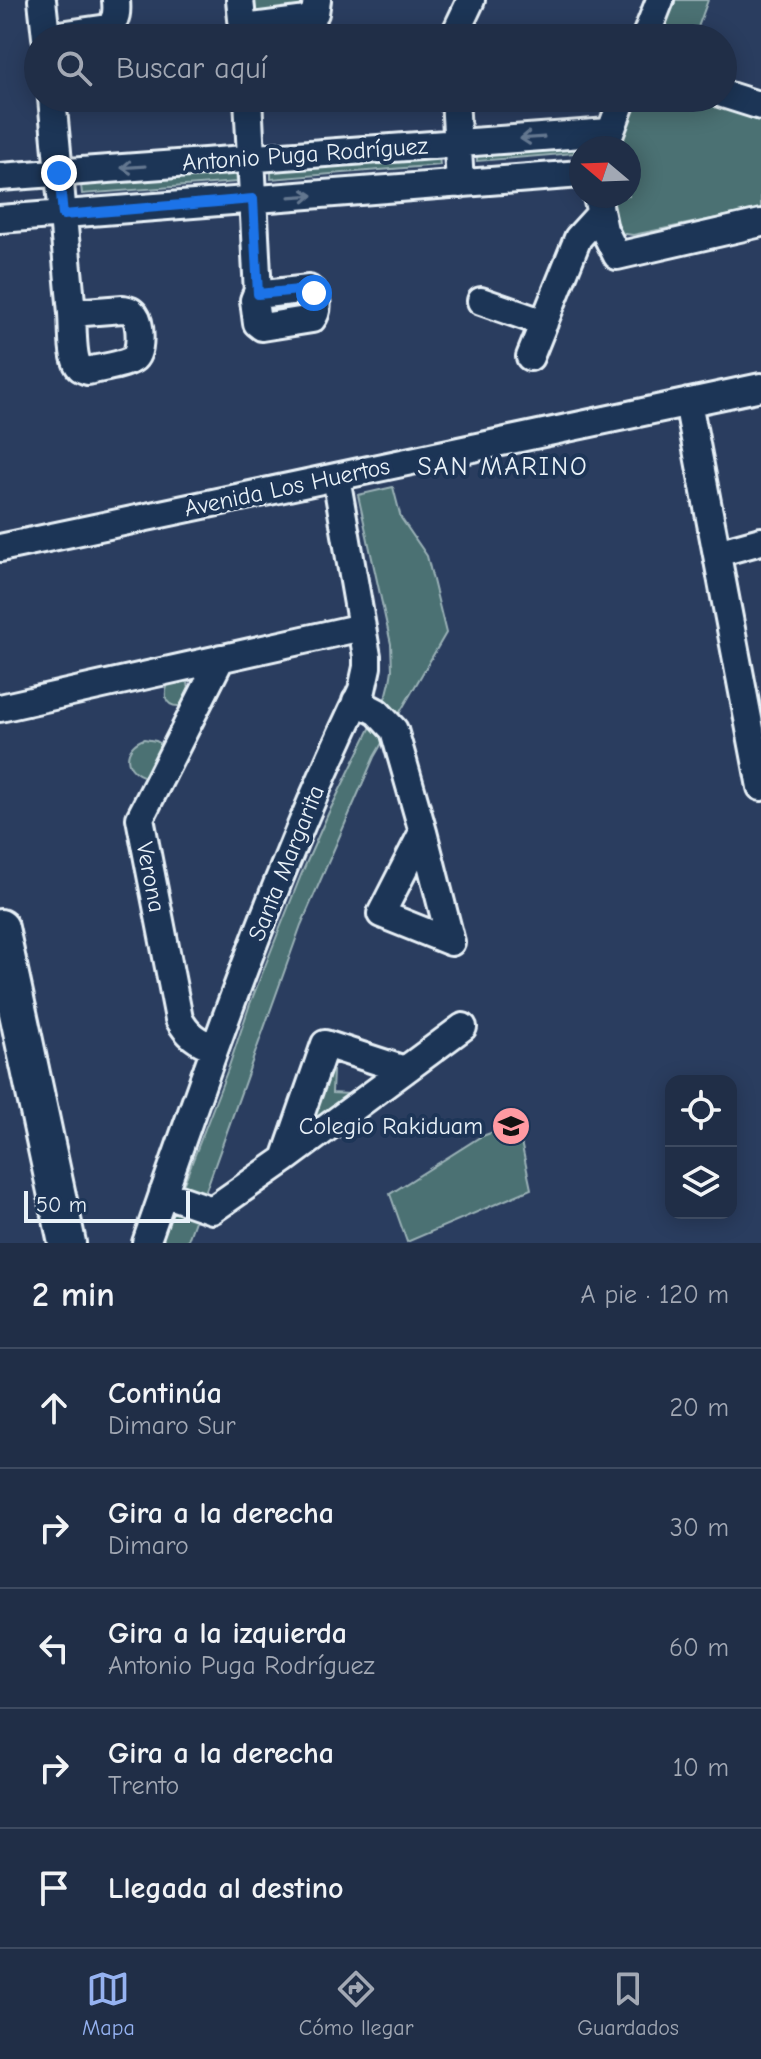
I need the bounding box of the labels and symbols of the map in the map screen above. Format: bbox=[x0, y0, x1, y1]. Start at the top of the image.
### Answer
street label: Antonio Puga Rodríguez bbox=[181, 131, 429, 177]
one-way arrow bbox=[519, 131, 546, 146]
north arrow bbox=[569, 136, 641, 208]
route end bbox=[41, 155, 77, 191]
one-way arrow bbox=[120, 160, 147, 175]
one-way arrow bbox=[287, 188, 314, 203]
route start bbox=[296, 275, 332, 311]
street label: Avenida Los Huertos bbox=[182, 452, 392, 522]
district label: SAN MARINO bbox=[417, 452, 589, 482]
street label: Santa Margarita bbox=[242, 781, 330, 945]
street label: Verona bbox=[130, 840, 172, 914]
school or university icon: Colegio Rakiduam bbox=[490, 1105, 532, 1147]
place label: Colegio Rakiduam bbox=[299, 1112, 483, 1140]
scale bar bbox=[24, 1187, 190, 1223]

